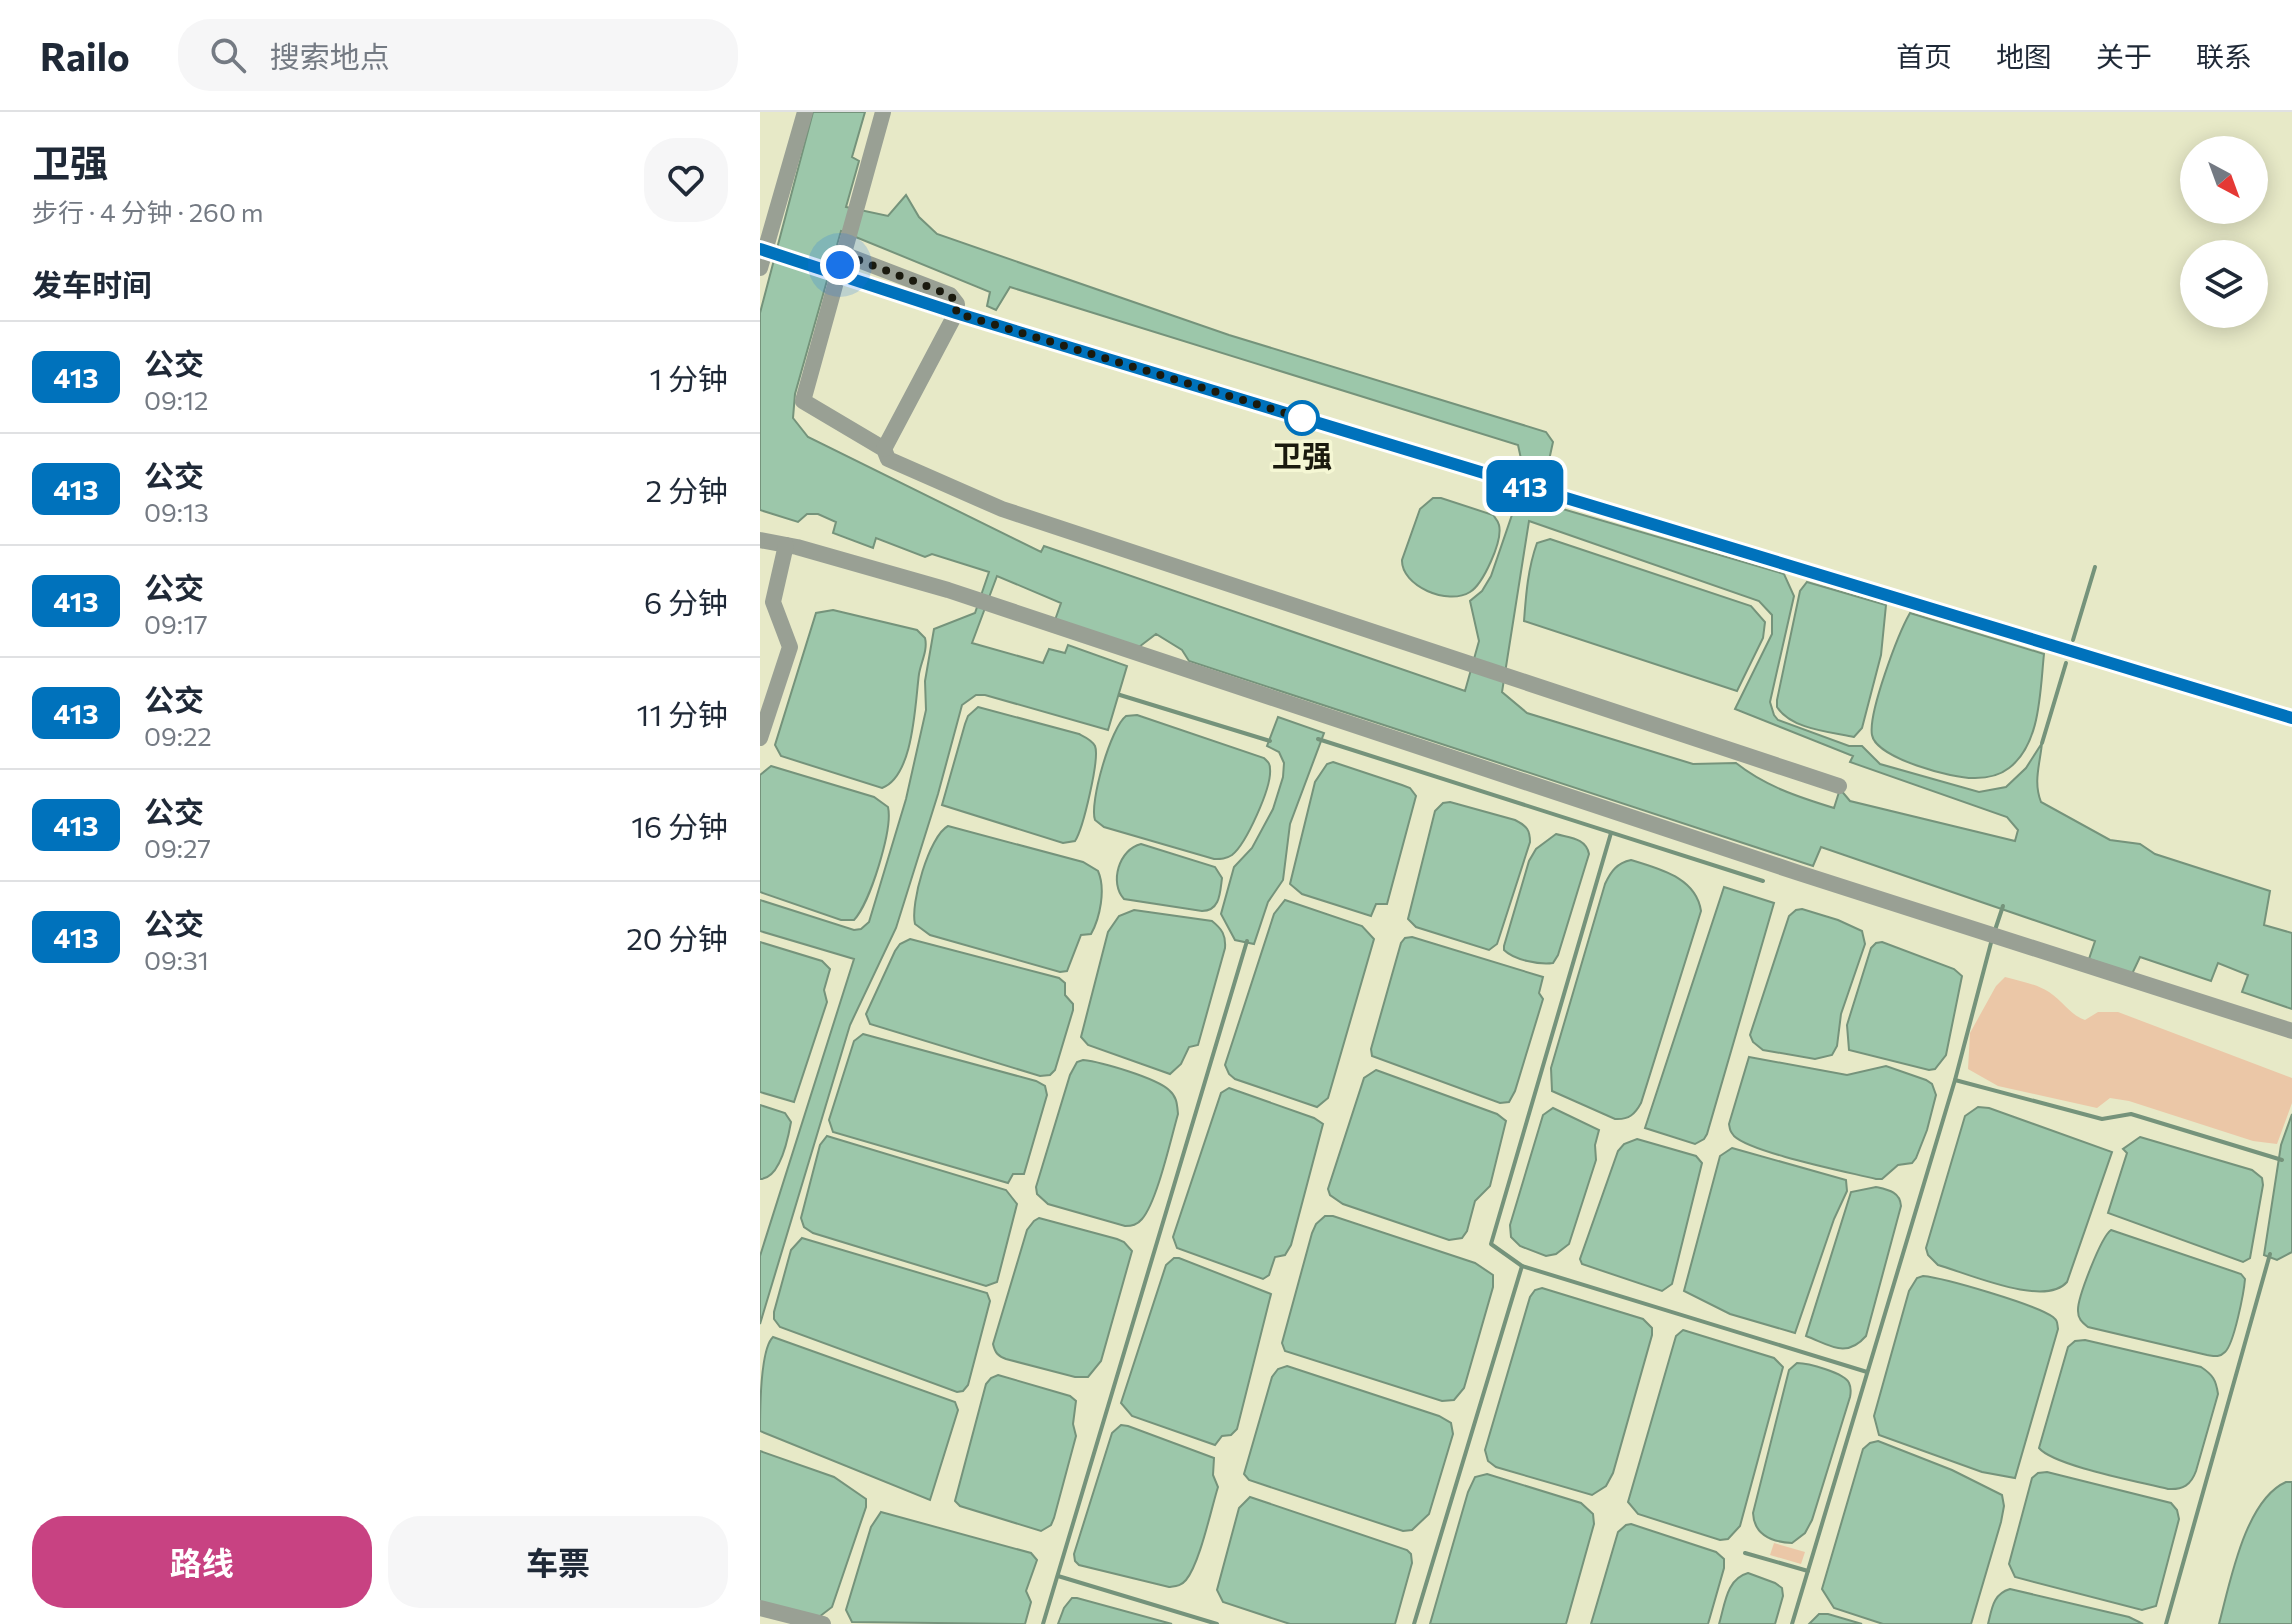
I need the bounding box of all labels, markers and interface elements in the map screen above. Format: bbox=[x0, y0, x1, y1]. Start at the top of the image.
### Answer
search box bbox=[178, 19, 738, 91]
text: Railo bbox=[40, 32, 130, 79]
icon: search bbox=[206, 33, 250, 77]
text: 搜索地点 bbox=[270, 37, 390, 74]
text: 首页 bbox=[1896, 39, 1952, 73]
text: 地图 bbox=[1996, 39, 2052, 73]
text: 关于 bbox=[2096, 39, 2152, 73]
text: 联系 bbox=[2196, 39, 2252, 73]
north arrow bbox=[2180, 136, 2268, 224]
map controls bbox=[2180, 136, 2268, 328]
text: 卫强 bbox=[32, 138, 108, 185]
button: heart bbox=[644, 138, 728, 222]
text: 步行 · 4 分钟 · 260 m bbox=[32, 196, 264, 227]
button: layers bbox=[2180, 240, 2268, 328]
your location bbox=[820, 245, 860, 285]
text: 发车时间 bbox=[32, 265, 152, 302]
text: 公交 bbox=[144, 344, 204, 381]
text: 1 分钟 bbox=[649, 359, 728, 396]
text: 413 bbox=[53, 360, 99, 394]
text: 09:12 bbox=[144, 384, 208, 415]
marker: 卫强 bbox=[1285, 401, 1319, 435]
place label: 卫强 bbox=[1272, 436, 1332, 473]
text: 公交 bbox=[144, 456, 204, 493]
line badge: 413 bbox=[1479, 460, 1571, 512]
text: 413 bbox=[1502, 469, 1548, 503]
text: 2 分钟 bbox=[646, 471, 728, 508]
text: 413 bbox=[53, 472, 99, 506]
text: 09:13 bbox=[144, 496, 209, 527]
text: 公交 bbox=[144, 568, 204, 605]
text: 6 分钟 bbox=[644, 583, 728, 620]
text: 413 bbox=[53, 584, 99, 618]
text: 09:17 bbox=[144, 608, 208, 639]
text: 公交 bbox=[144, 680, 204, 717]
text: 11 分钟 bbox=[637, 695, 728, 732]
text: 413 bbox=[53, 696, 99, 730]
text: 09:22 bbox=[144, 720, 212, 751]
text: 公交 bbox=[144, 792, 204, 829]
text: 16 分钟 bbox=[631, 807, 728, 844]
text: 413 bbox=[53, 808, 99, 842]
text: 09:27 bbox=[144, 832, 211, 863]
text: 公交 bbox=[144, 904, 204, 941]
text: 20 分钟 bbox=[626, 919, 728, 956]
text: 413 bbox=[53, 920, 99, 954]
text: 09:31 bbox=[144, 944, 209, 975]
button: 路线 bbox=[32, 1516, 372, 1608]
button: 车票 bbox=[388, 1516, 728, 1608]

